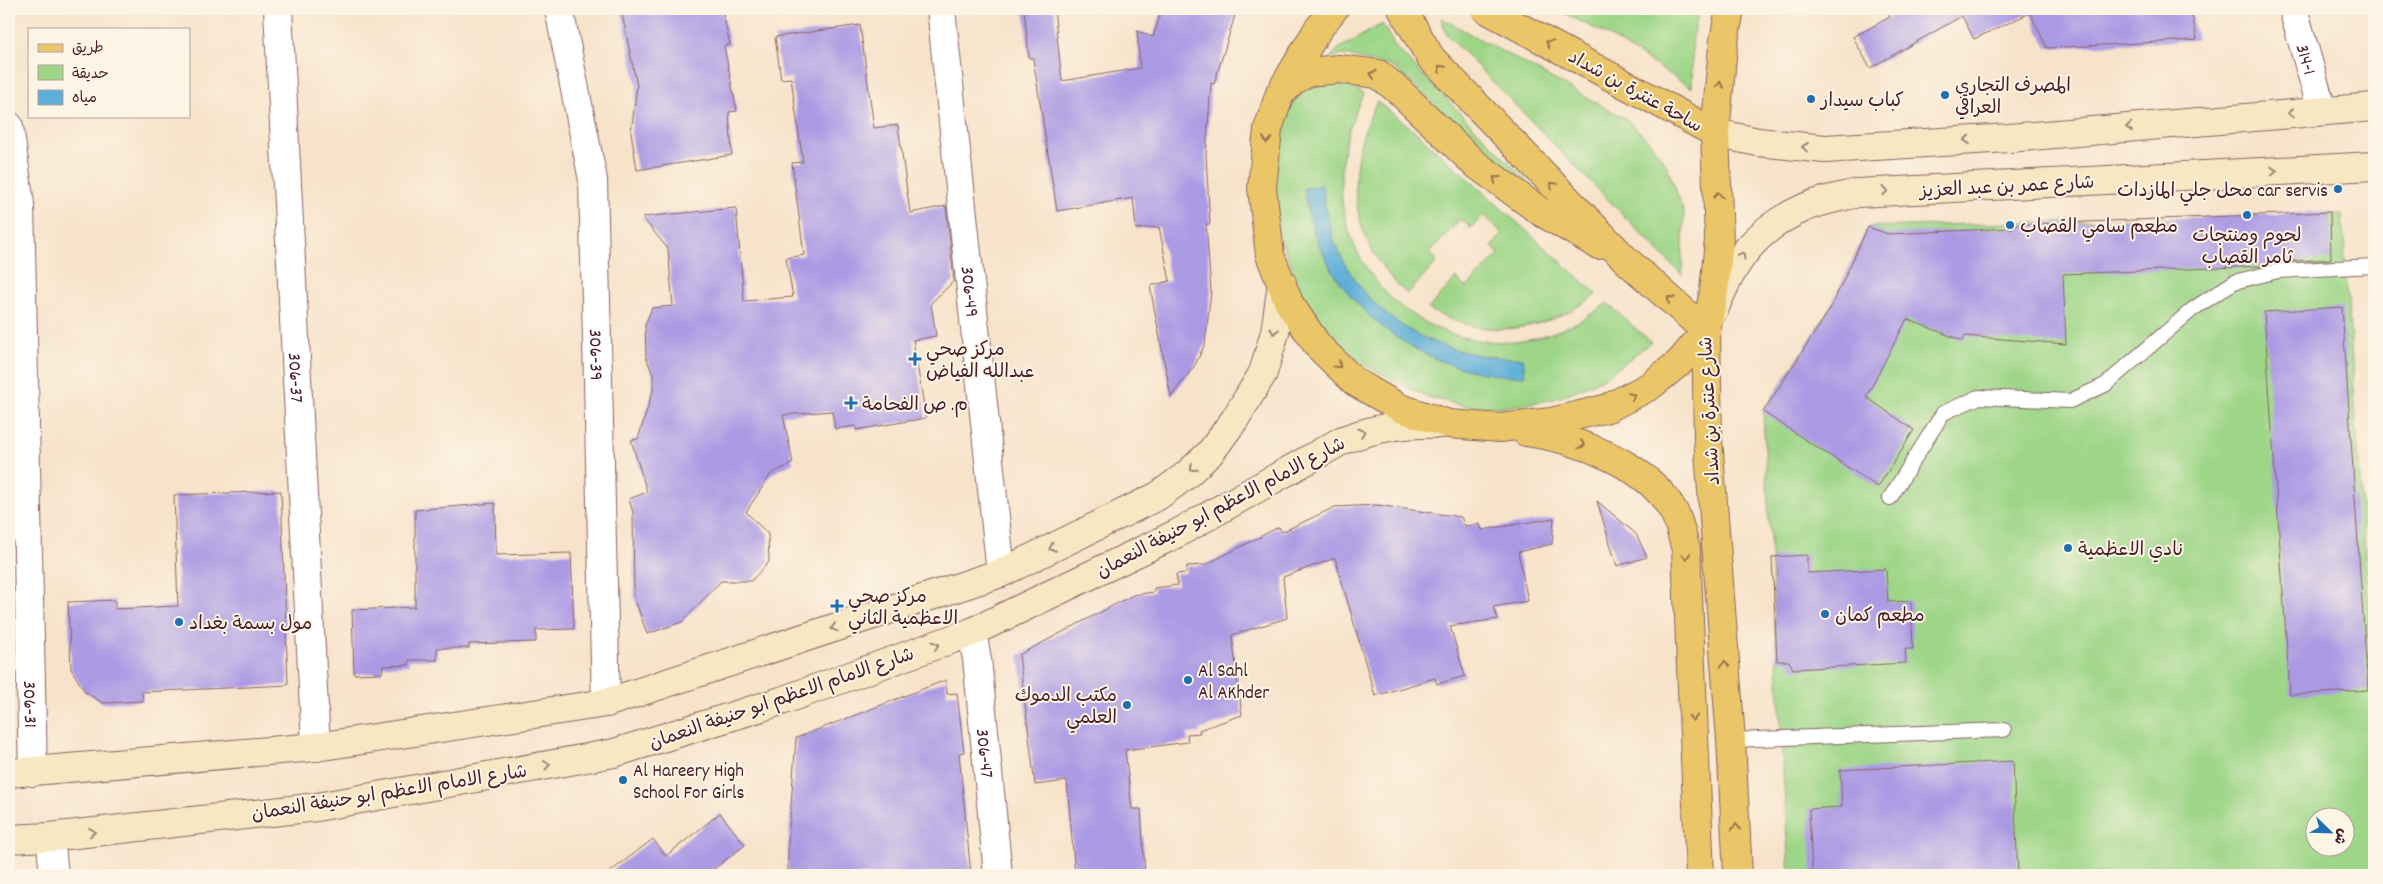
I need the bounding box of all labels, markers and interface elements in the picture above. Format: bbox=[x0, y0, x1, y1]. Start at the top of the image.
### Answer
legend bbox=[28, 28, 190, 118]
text: طريق bbox=[72, 38, 104, 60]
one-way arrow bbox=[1546, 39, 1555, 49]
street label: 314-1 bbox=[2287, 41, 2321, 79]
street label: ساحة عنترة بن شداد bbox=[1562, 45, 1706, 141]
text: حديقة bbox=[72, 64, 109, 86]
one-way arrow bbox=[1438, 65, 1447, 74]
one-way arrow bbox=[1369, 70, 1378, 80]
place label: المصرف التجاري العراقي bbox=[1955, 74, 2071, 123]
one-way arrow bbox=[1714, 80, 1725, 88]
text: مياه bbox=[72, 88, 97, 110]
place label: كباب سيدار bbox=[1819, 89, 1904, 116]
marker: المصرف التجاري العراقي bbox=[1939, 89, 1951, 101]
marker: كباب سيدار bbox=[1805, 93, 1817, 105]
one-way arrow bbox=[2286, 107, 2294, 118]
one-way arrow bbox=[2125, 121, 2133, 132]
one-way arrow bbox=[1963, 135, 1971, 146]
one-way arrow bbox=[1262, 136, 1273, 144]
one-way arrow bbox=[1801, 142, 1809, 153]
one-way arrow bbox=[2271, 166, 2279, 177]
street label: شارع عمر بن عبد العزيز bbox=[1917, 170, 2095, 207]
one-way arrow bbox=[1492, 176, 1502, 185]
place label: محل جلي المازدات car servis bbox=[2117, 179, 2328, 206]
one-way arrow bbox=[1550, 182, 1559, 191]
marker: محل جلي المازدات car servis bbox=[2332, 183, 2344, 195]
one-way arrow bbox=[1881, 186, 1889, 197]
one-way arrow bbox=[1713, 191, 1724, 199]
marker: لحوم ومنتجات ثامر القصاب bbox=[2241, 209, 2253, 221]
place label: مطعم سامي القصاب bbox=[2020, 215, 2178, 242]
marker: مطعم سامي القصاب bbox=[2004, 219, 2016, 231]
place label: لحوم ومنتجات ثامر القصاب bbox=[2192, 224, 2302, 273]
one-way arrow bbox=[1736, 252, 1746, 261]
street label: 306-49 bbox=[951, 265, 984, 319]
one-way arrow bbox=[1666, 295, 1675, 304]
one-way arrow bbox=[1270, 327, 1280, 336]
street label: 306-39 bbox=[580, 328, 608, 381]
street label: شارع عنترة بن شداد bbox=[1694, 336, 1729, 486]
place label: مركز صحي عبدالله الفياض bbox=[926, 338, 1035, 387]
street label: 306-37 bbox=[279, 352, 308, 404]
marker: مركز صحي عبدالله الفياض bbox=[908, 352, 922, 366]
one-way arrow bbox=[1333, 359, 1342, 368]
one-way arrow bbox=[1627, 392, 1636, 402]
place label: م. ص الفحامة bbox=[862, 393, 968, 420]
marker: م. ص الفحامة bbox=[844, 396, 858, 410]
one-way arrow bbox=[1358, 428, 1366, 438]
street label: شارع الامام الاعظم ابو حنيفة النعمان bbox=[1092, 432, 1351, 586]
one-way arrow bbox=[1577, 439, 1586, 449]
one-way arrow bbox=[1189, 462, 1198, 471]
place label: نادي الاعظمية bbox=[2078, 538, 2183, 565]
one-way arrow bbox=[1048, 542, 1057, 552]
marker: نادي الاعظمية bbox=[2062, 542, 2074, 554]
one-way arrow bbox=[1680, 553, 1691, 561]
place label: مركز صحي الاعظمية الثاني bbox=[848, 585, 958, 634]
marker: مركز صحي الاعظمية الثاني bbox=[830, 599, 844, 613]
place label: مطعم كمان bbox=[1835, 604, 1925, 631]
marker: مطعم كمان bbox=[1819, 608, 1831, 620]
place label: مول بسمة بغداد bbox=[189, 612, 312, 639]
marker: مول بسمة بغداد bbox=[173, 616, 185, 628]
one-way arrow bbox=[831, 622, 839, 632]
one-way arrow bbox=[931, 641, 940, 651]
street label: شارع الامام الاعظم ابو حنيفة النعمان bbox=[646, 642, 918, 758]
place label: Al Sahl Al AKhder bbox=[1198, 659, 1269, 708]
one-way arrow bbox=[1720, 660, 1731, 668]
marker: Al Sahl Al AKhder bbox=[1182, 674, 1194, 686]
street label: 306-31 bbox=[14, 680, 42, 728]
place label: مكتب الدموك العلمي bbox=[1015, 684, 1117, 733]
marker: مكتب الدموك العلمي bbox=[1121, 699, 1133, 711]
one-way arrow bbox=[1688, 715, 1699, 723]
street label: 306-47 bbox=[967, 727, 999, 780]
street label: شارع الامام الاعظم ابو حنيفة النعمان bbox=[250, 759, 529, 830]
place label: Al Hareery High School For Girls bbox=[633, 759, 744, 808]
one-way arrow bbox=[543, 761, 551, 771]
marker: Al Hareery High School For Girls bbox=[617, 774, 629, 786]
north arrow bbox=[2306, 806, 2356, 856]
one-way arrow bbox=[1730, 822, 1741, 830]
text: ش bbox=[2328, 825, 2352, 847]
one-way arrow bbox=[89, 827, 97, 838]

